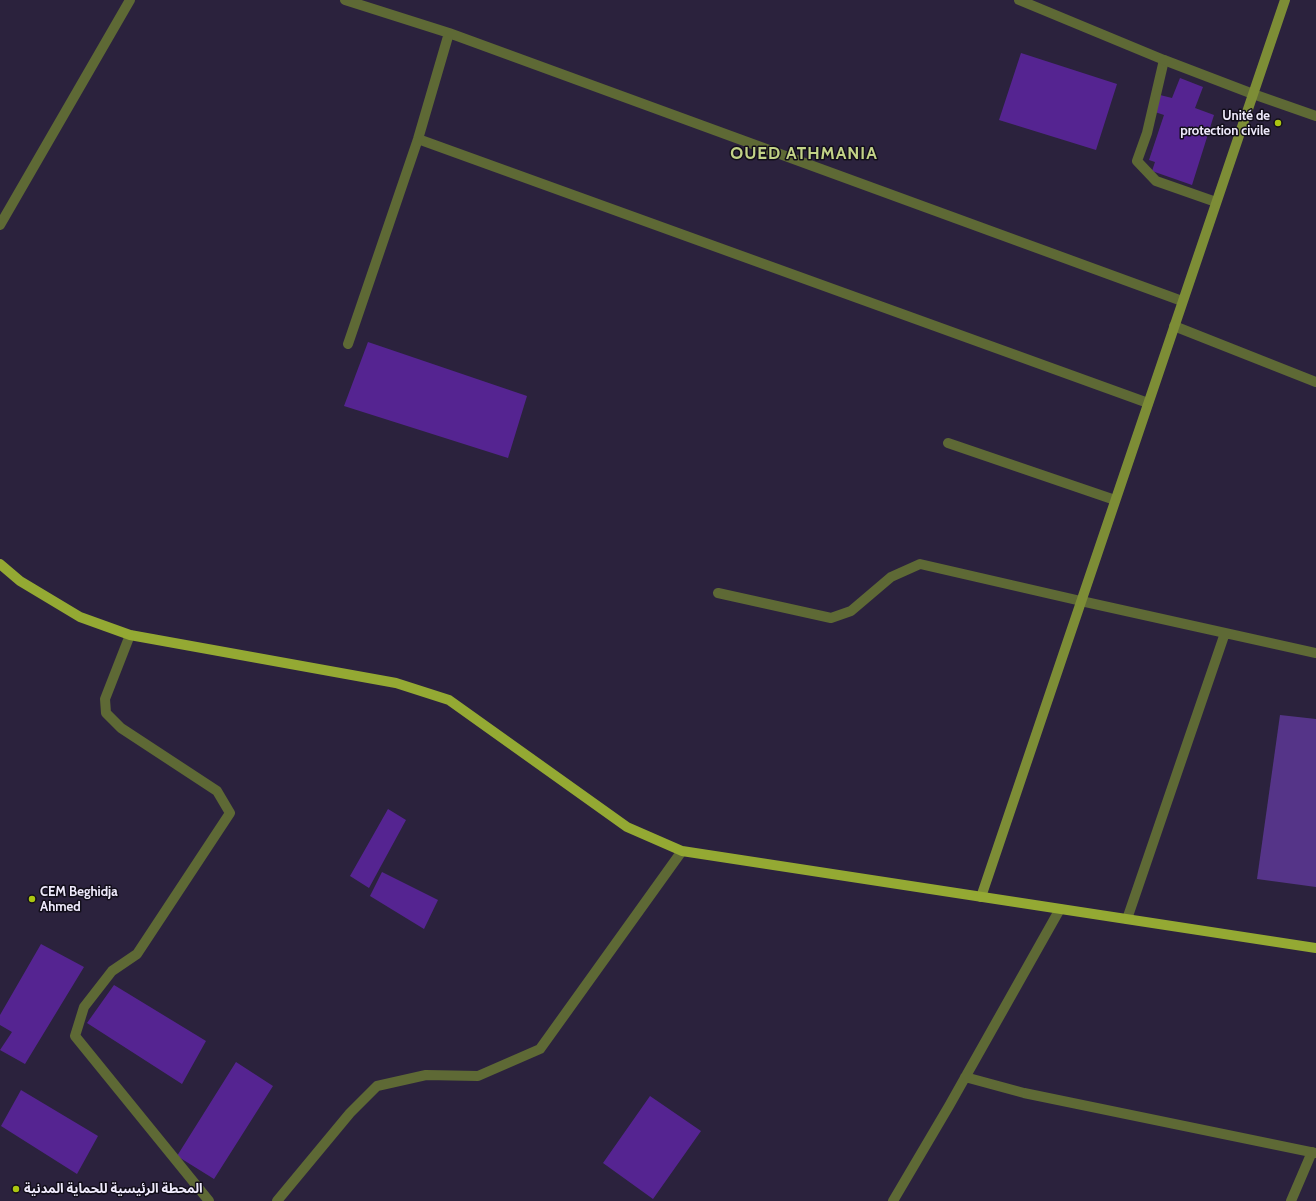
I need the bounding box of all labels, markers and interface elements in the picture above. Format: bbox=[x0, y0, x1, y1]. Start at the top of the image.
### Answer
place label: Unité de protection civile bbox=[1180, 108, 1270, 139]
marker: Unité de protection civile bbox=[1273, 118, 1283, 128]
district label: OUED ATHMANIA bbox=[730, 144, 878, 164]
place label: CEM Beghidja Ahmed bbox=[40, 884, 118, 915]
marker: CEM Beghidja Ahmed bbox=[27, 894, 37, 904]
place label: المحطة الرئيسية للحماية المدنية bbox=[24, 1181, 203, 1197]
marker: المحطة الرئيسية للحماية المدنية bbox=[11, 1184, 21, 1194]

